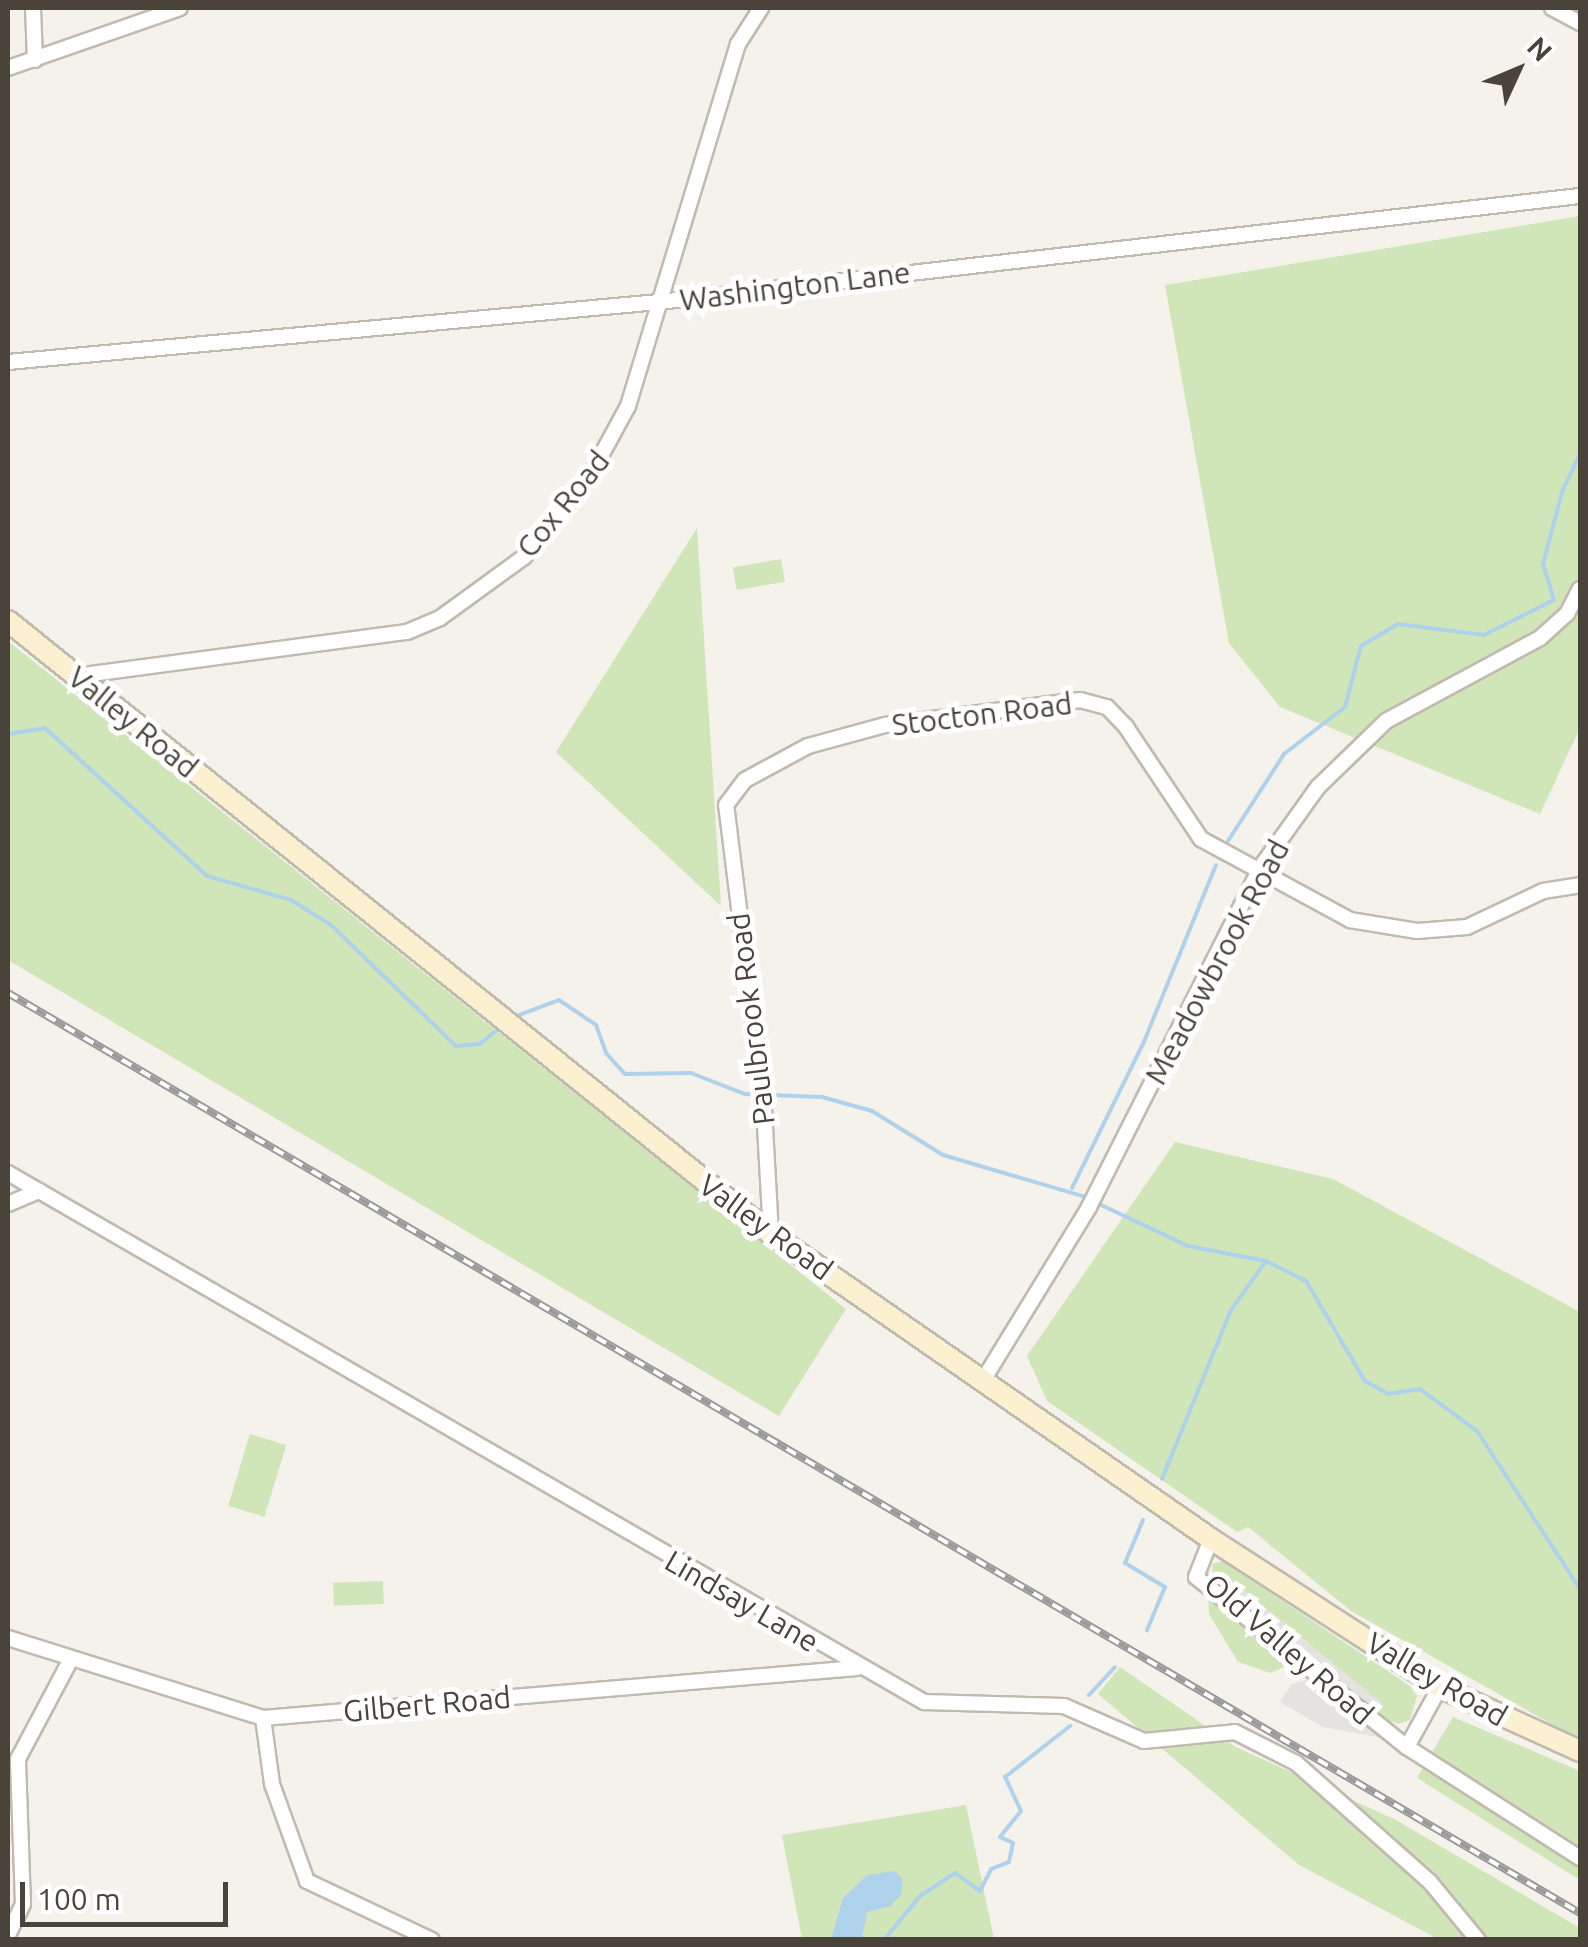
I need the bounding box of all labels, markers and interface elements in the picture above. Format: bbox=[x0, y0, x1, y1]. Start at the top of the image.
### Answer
north arrow bbox=[1468, 20, 1568, 120]
text: N bbox=[1522, 31, 1558, 67]
street label: Washington Lane bbox=[678, 254, 912, 318]
street label: Cox Road bbox=[509, 443, 617, 565]
street label: Valley Road bbox=[61, 659, 205, 785]
street label: Stocton Road bbox=[890, 685, 1074, 743]
street label: Meadowbrook Road bbox=[1137, 834, 1297, 1090]
street label: Paulbrook Road bbox=[720, 911, 782, 1127]
street label: Valley Road bbox=[692, 1166, 840, 1288]
street label: Lindsay Lane bbox=[659, 1543, 825, 1659]
street label: Old Valley Road bbox=[1197, 1566, 1381, 1732]
street label: Valley Road bbox=[1360, 1624, 1514, 1734]
street label: Gilbert Road bbox=[342, 1679, 512, 1729]
scale bar bbox=[25, 1862, 232, 1924]
text: 100 m bbox=[37, 1882, 121, 1916]

